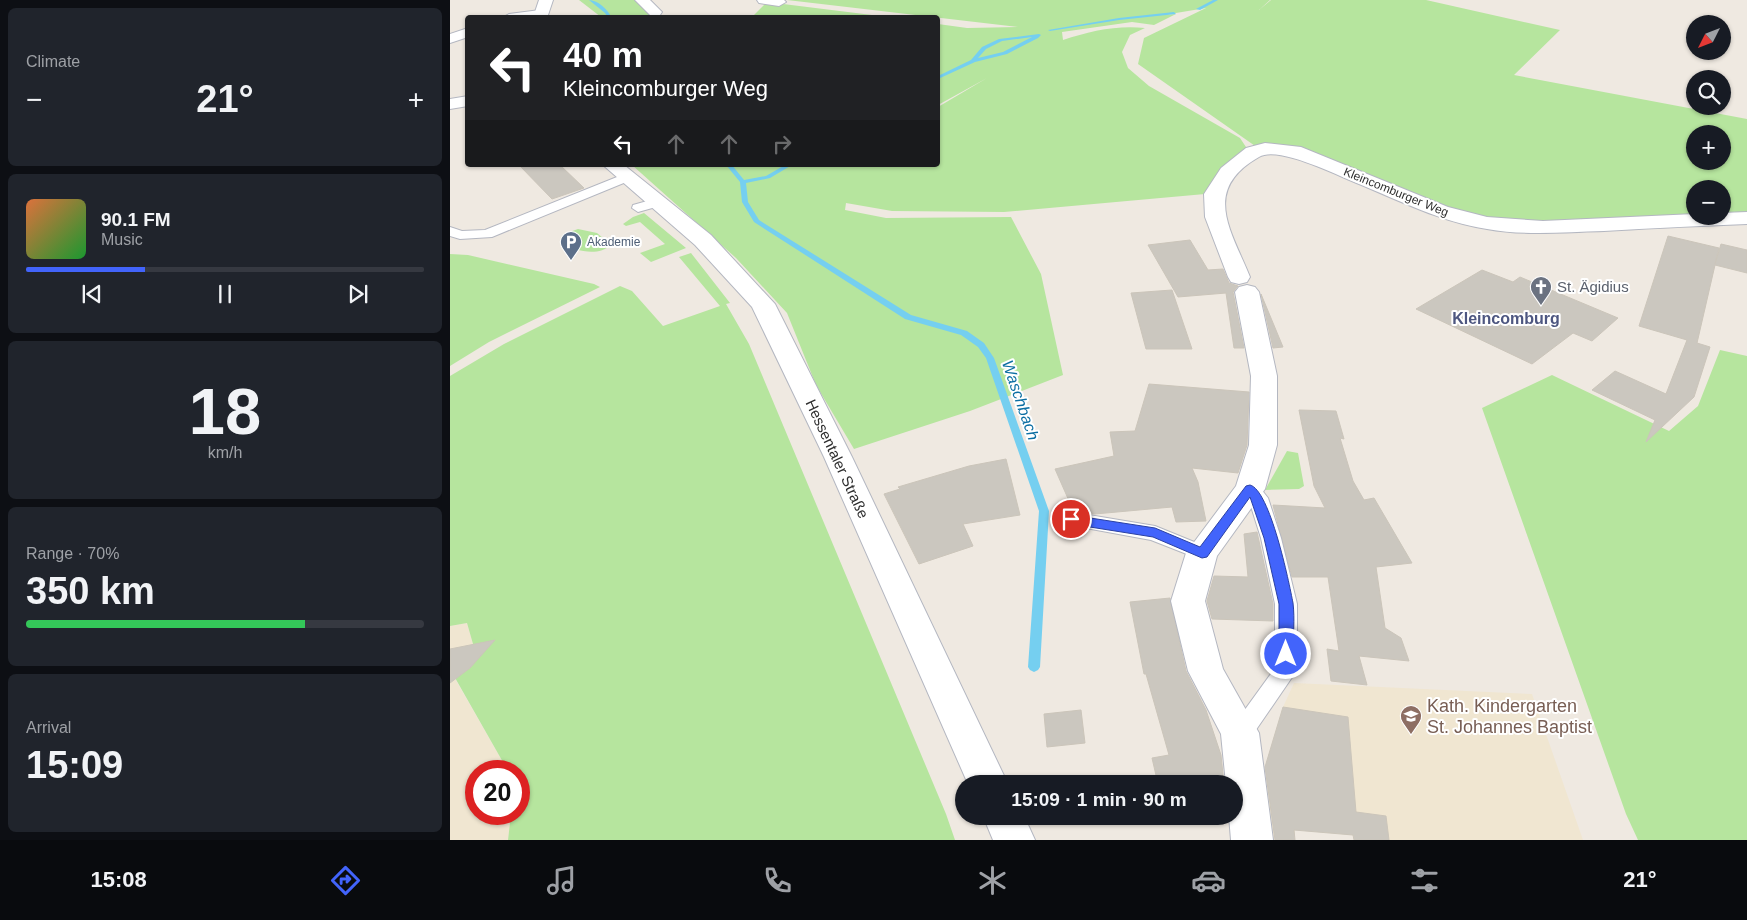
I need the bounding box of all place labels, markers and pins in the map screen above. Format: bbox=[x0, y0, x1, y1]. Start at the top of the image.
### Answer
parking icon: Akademie bbox=[559, 230, 583, 261]
place label: Akademie bbox=[587, 235, 641, 249]
church icon: St. Ägidius bbox=[1529, 275, 1553, 306]
place label: St. Ägidius bbox=[1557, 278, 1629, 295]
pin bbox=[1050, 498, 1092, 540]
place label: Kath. Kindergarten St. Johannes Baptist bbox=[1427, 696, 1592, 737]
school or university icon: Kath. Kindergarten St. Johannes Baptist bbox=[1399, 704, 1423, 735]

